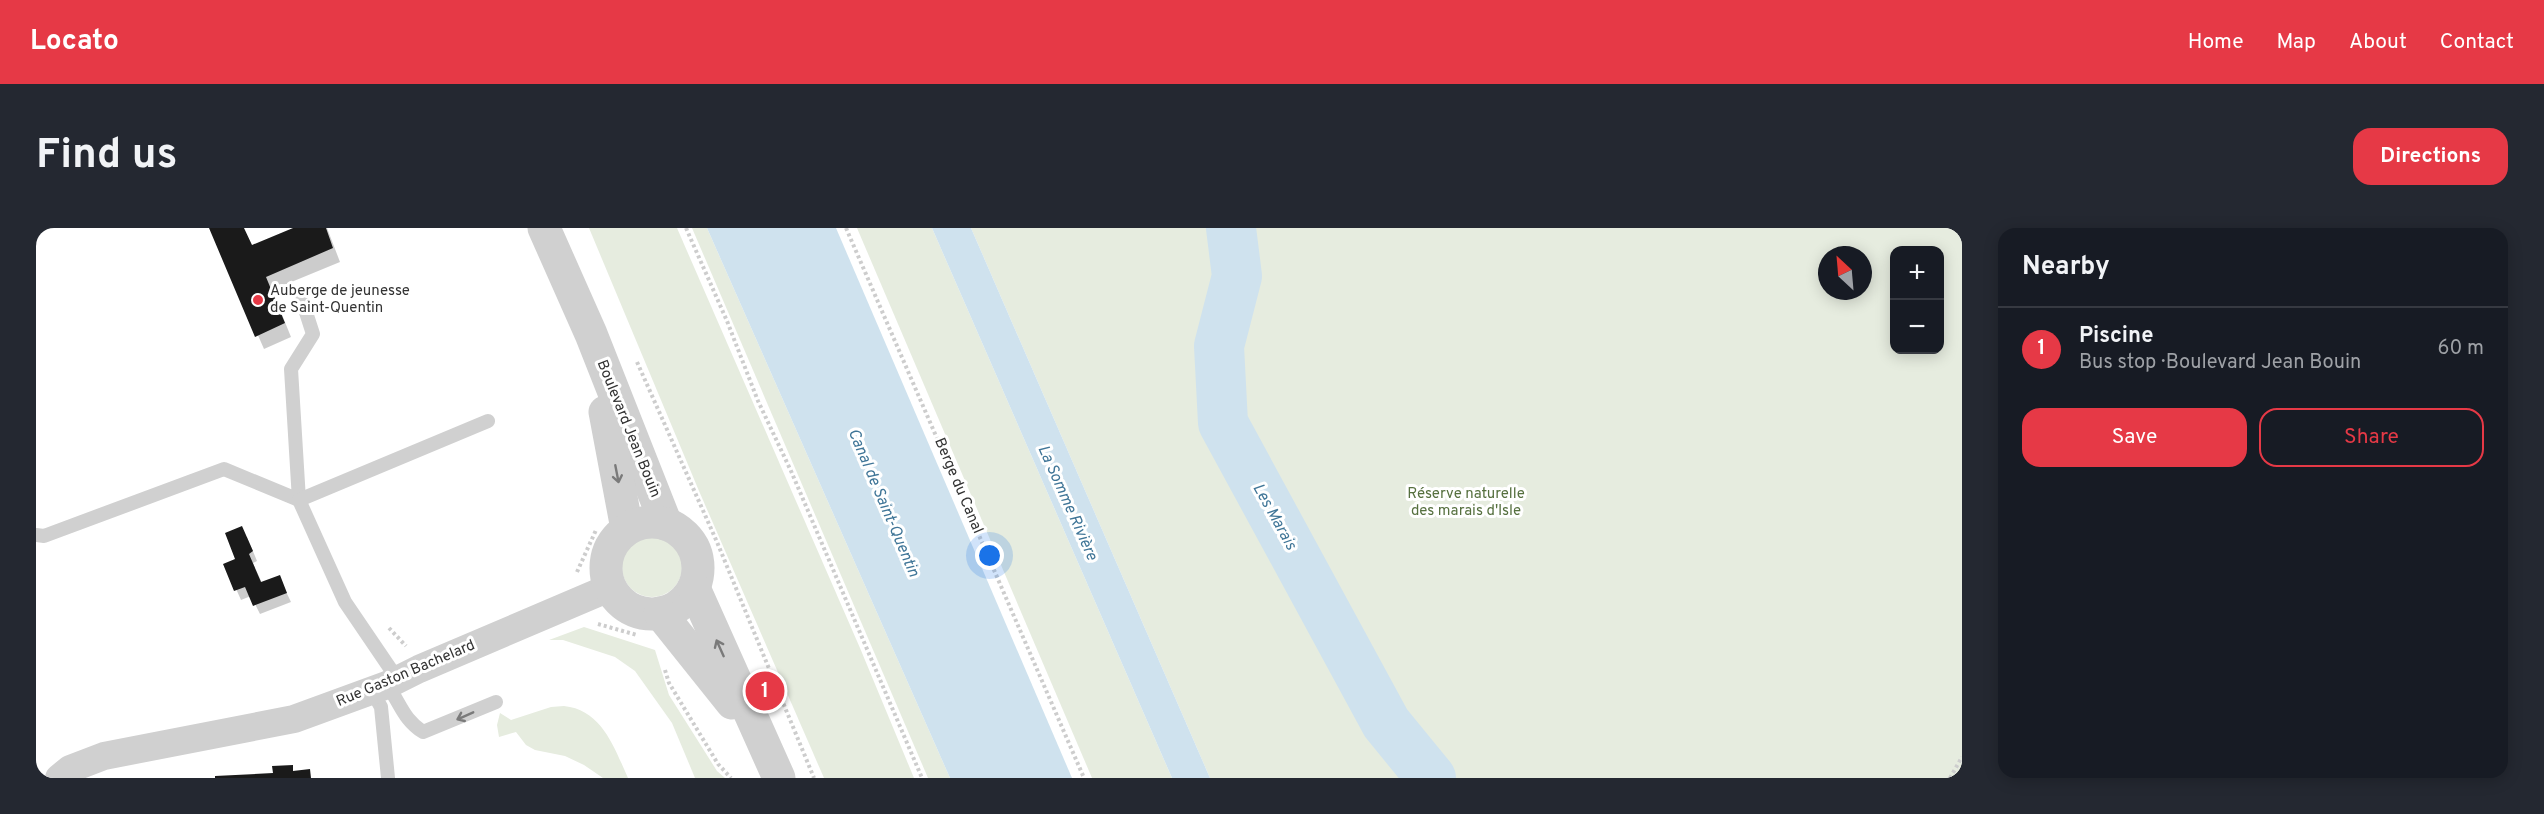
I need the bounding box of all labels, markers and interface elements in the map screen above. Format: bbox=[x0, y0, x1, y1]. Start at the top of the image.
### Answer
text: Locato bbox=[30, 24, 119, 60]
text: Home bbox=[2188, 29, 2244, 56]
text: Map bbox=[2277, 29, 2316, 56]
text: About bbox=[2349, 29, 2407, 56]
text: Contact bbox=[2440, 29, 2514, 56]
button: Directions bbox=[2353, 128, 2508, 185]
text: Find us bbox=[36, 130, 177, 183]
north arrow bbox=[1818, 246, 1872, 300]
map controls bbox=[1890, 246, 1944, 354]
button: + bbox=[1890, 246, 1944, 300]
text: Nearby bbox=[2022, 251, 2110, 284]
place label: Auberge de jeunesse de Saint-Quentin bbox=[270, 282, 410, 318]
marker: Auberge de jeunesse de Saint-Quentin bbox=[251, 293, 265, 307]
button: − bbox=[1890, 300, 1944, 354]
text: Piscine bbox=[2079, 323, 2153, 350]
text: 1 bbox=[2038, 336, 2046, 362]
text: 60 m bbox=[2438, 336, 2484, 362]
text: Bus stop · Boulevard Jean Bouin bbox=[2079, 350, 2361, 376]
street label: Boulevard Jean Bouin bbox=[592, 357, 664, 501]
button: Save bbox=[2022, 408, 2247, 467]
button: Share bbox=[2259, 408, 2484, 467]
water label: Canal de Saint-Quentin bbox=[843, 426, 923, 580]
street label: Berge du Canal bbox=[929, 435, 987, 537]
water label: La Somme Rivière bbox=[1033, 442, 1102, 564]
one-way arrow bbox=[612, 463, 623, 483]
water label: Les Marais bbox=[1248, 480, 1301, 554]
park label: Réserve naturelle des marais d'Isle bbox=[1407, 485, 1525, 521]
your location bbox=[975, 541, 1004, 570]
street label: Rue Gaston Bachelard bbox=[334, 636, 478, 712]
one-way arrow bbox=[714, 639, 725, 657]
pin: 1 bbox=[746, 668, 784, 714]
one-way arrow bbox=[456, 711, 474, 722]

